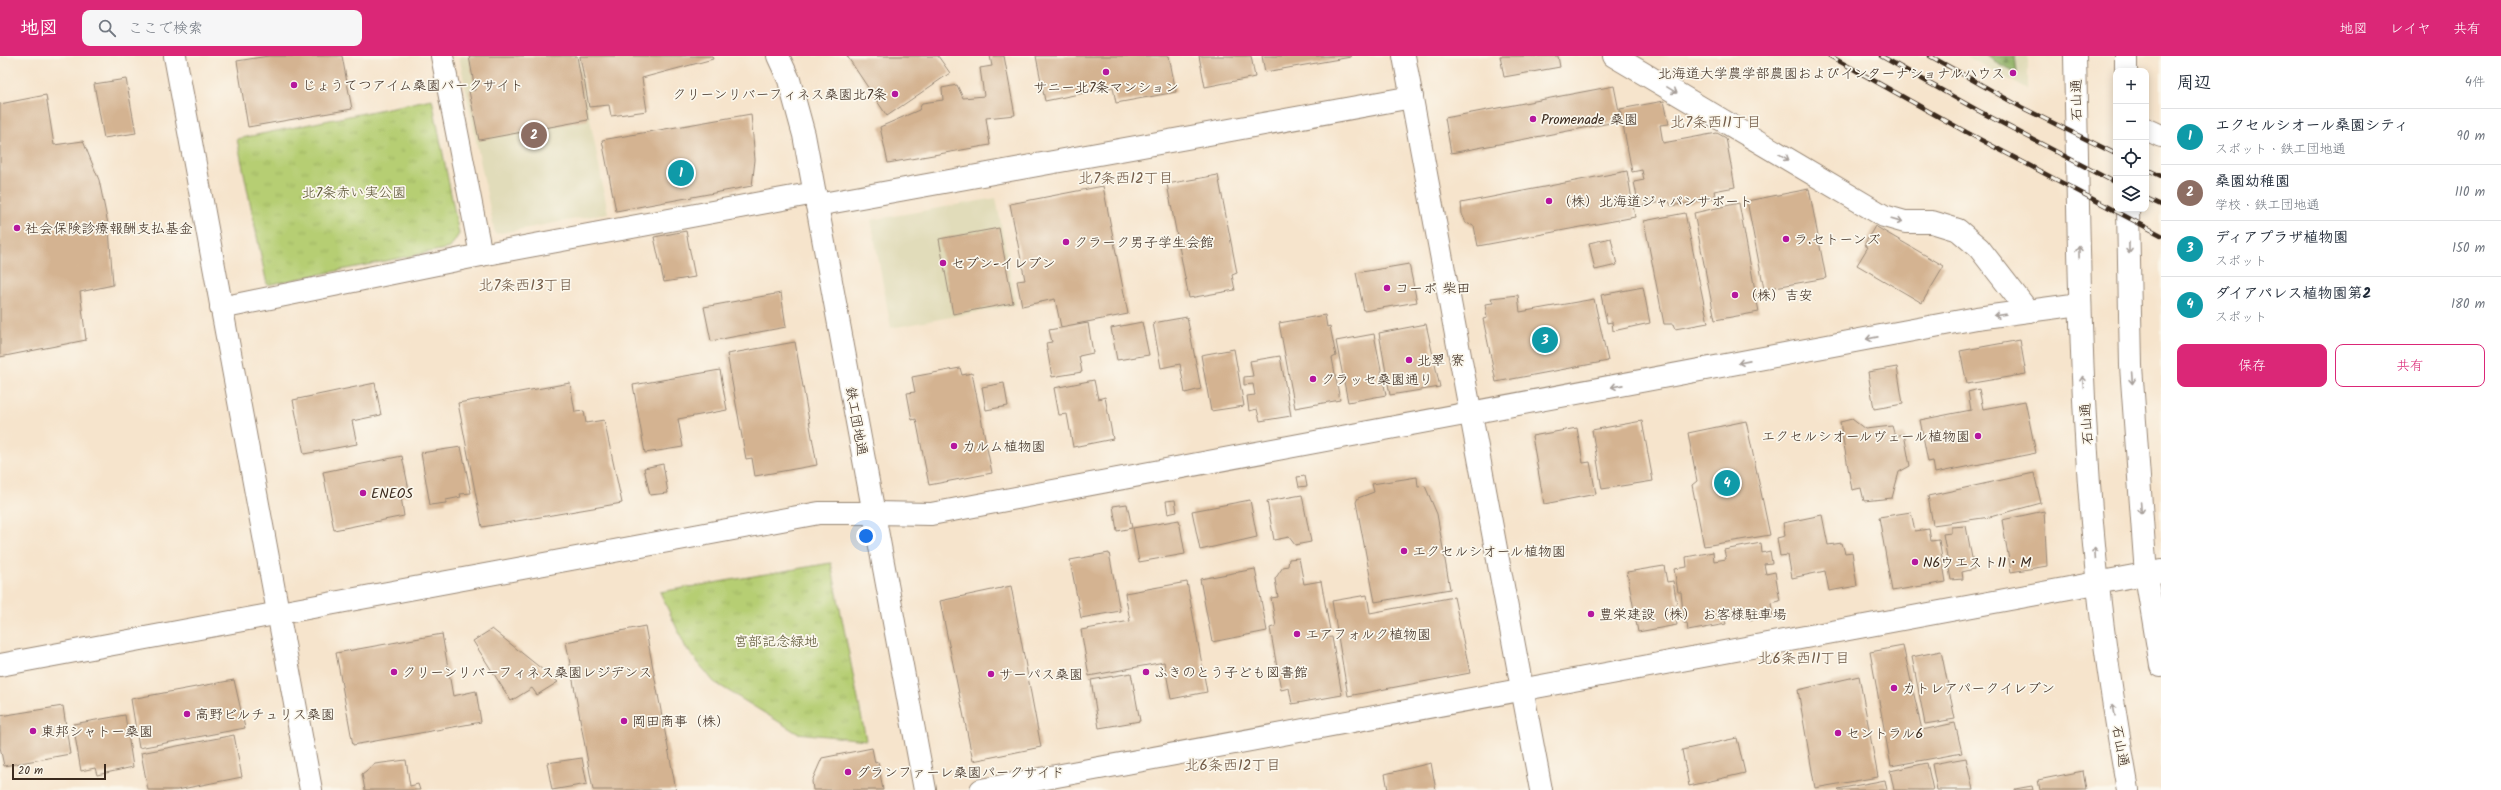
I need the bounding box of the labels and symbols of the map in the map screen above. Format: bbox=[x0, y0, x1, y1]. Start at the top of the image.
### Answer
place label: 北海道大学農学部農園およびインターナショナルハウス bbox=[1658, 63, 2005, 85]
marker: サニー北7条マンション bbox=[1101, 67, 1111, 77]
marker: 北海道大学農学部農園およびインターナショナルハウス bbox=[2008, 68, 2018, 78]
place label: じょうてつアイム桑園パークサイト bbox=[302, 75, 524, 97]
place label: サニー北7条マンション bbox=[1033, 77, 1179, 99]
street label: 石山通 bbox=[2066, 79, 2088, 121]
marker: じょうてつアイム桑園パークサイト bbox=[289, 80, 299, 90]
place label: クリーンリバーフィネス桑園北7条 bbox=[672, 84, 887, 106]
one-way arrow bbox=[1666, 87, 1678, 95]
marker: クリーンリバーフィネス桑園北7条 bbox=[890, 89, 900, 99]
place label: Promenade 桑園 bbox=[1541, 109, 1638, 131]
district label: 北7条西11丁目 bbox=[1670, 111, 1762, 135]
marker: Promenade 桑園 bbox=[1528, 114, 1538, 124]
pin: 2 bbox=[521, 120, 547, 150]
one-way arrow bbox=[1778, 153, 1790, 161]
pin: 1 bbox=[668, 158, 694, 188]
district label: 北7条西12丁目 bbox=[1078, 167, 1174, 191]
park label: 北7条赤い実公園 bbox=[302, 182, 406, 204]
place label: （株）北海道ジャパンサポート bbox=[1557, 191, 1753, 213]
marker: （株）北海道ジャパンサポート bbox=[1544, 196, 1554, 206]
one-way arrow bbox=[1890, 217, 1903, 224]
place label: 社会保険診療報酬支払基金 bbox=[25, 218, 193, 240]
marker: 社会保険診療報酬支払基金 bbox=[12, 223, 22, 233]
place label: ラ.セトーンズ bbox=[1794, 229, 1880, 251]
place label: クラーク男子学生会館 bbox=[1074, 232, 1214, 254]
marker: ラ.セトーンズ bbox=[1781, 234, 1791, 244]
marker: クラーク男子学生会館 bbox=[1061, 237, 1071, 247]
one-way arrow bbox=[2125, 241, 2133, 254]
one-way arrow bbox=[2075, 246, 2083, 259]
place label: セブン-イレブン bbox=[951, 253, 1055, 275]
marker: セブン-イレブン bbox=[938, 258, 948, 268]
district label: 北7条西13丁目 bbox=[478, 274, 574, 298]
place label: コーポ 柴田 bbox=[1395, 278, 1471, 300]
marker: コーポ 柴田 bbox=[1382, 283, 1392, 293]
place label: （株）吉安 bbox=[1743, 285, 1813, 307]
marker: （株）吉安 bbox=[1730, 290, 1740, 300]
one-way arrow bbox=[1994, 311, 2007, 319]
pin: 3 bbox=[1532, 325, 1558, 355]
one-way arrow bbox=[1866, 334, 1879, 342]
place label: 北翠 寮 bbox=[1417, 350, 1465, 372]
marker: 北翠 寮 bbox=[1404, 355, 1414, 365]
one-way arrow bbox=[1738, 358, 1751, 366]
place label: クラッセ桑園通り bbox=[1321, 369, 1433, 391]
one-way arrow bbox=[2129, 371, 2136, 384]
marker: クラッセ桑園通り bbox=[1308, 374, 1318, 384]
one-way arrow bbox=[2080, 376, 2087, 389]
one-way arrow bbox=[1611, 383, 1624, 391]
street label: 鉄工団地通 bbox=[839, 385, 873, 458]
street label: 石山通 bbox=[2075, 402, 2099, 446]
place label: エクセルシオールヴェール植物園 bbox=[1761, 426, 1970, 448]
marker: エクセルシオールヴェール植物園 bbox=[1973, 431, 1983, 441]
place label: カルム植物園 bbox=[962, 436, 1045, 458]
marker: カルム植物園 bbox=[949, 441, 959, 451]
pin: 4 bbox=[1714, 468, 1740, 498]
place label: ENEOS bbox=[371, 483, 413, 505]
marker: ENEOS bbox=[358, 488, 368, 498]
one-way arrow bbox=[2138, 501, 2145, 514]
your location bbox=[856, 526, 876, 546]
place label: エクセルシオール植物園 bbox=[1412, 541, 1566, 563]
marker: エクセルシオール植物園 bbox=[1399, 546, 1409, 556]
one-way arrow bbox=[2092, 547, 2099, 560]
place label: N6ウエスト11・M bbox=[1923, 552, 2031, 574]
marker: N6ウエスト11・M bbox=[1910, 557, 1920, 567]
place label: 豊栄建設（株） お客様駐車場 bbox=[1599, 604, 1787, 626]
marker: 豊栄建設（株） お客様駐車場 bbox=[1586, 609, 1596, 619]
place label: エアフォルク植物園 bbox=[1305, 624, 1431, 646]
marker: エアフォルク植物園 bbox=[1292, 629, 1302, 639]
park label: 宮部記念緑地 bbox=[734, 631, 818, 653]
district label: 北6条西11丁目 bbox=[1758, 647, 1850, 671]
place label: クリーンリバーフィネス桑園レジデンス bbox=[402, 662, 652, 684]
place label: ふきのとう子ども図書館 bbox=[1154, 662, 1308, 684]
place label: サーパス桑園 bbox=[999, 664, 1083, 686]
marker: クリーンリバーフィネス桑園レジデンス bbox=[389, 667, 399, 677]
marker: ふきのとう子ども図書館 bbox=[1141, 667, 1151, 677]
marker: サーパス桑園 bbox=[986, 669, 996, 679]
place label: カトレアパークイレブン bbox=[1902, 678, 2055, 700]
marker: カトレアパークイレブン bbox=[1889, 683, 1899, 693]
place label: 高野ビルチュリス桑園 bbox=[195, 704, 335, 726]
one-way arrow bbox=[2110, 704, 2118, 717]
marker: 高野ビルチュリス桑園 bbox=[182, 709, 192, 719]
place label: 岡田商事（株） bbox=[632, 711, 730, 733]
marker: 岡田商事（株） bbox=[619, 716, 629, 726]
place label: 東邦シャトー桑園 bbox=[41, 721, 153, 743]
place label: セントラル6 bbox=[1846, 723, 1923, 745]
street label: 石山通 bbox=[2106, 724, 2134, 769]
marker: 東邦シャトー桑園 bbox=[28, 726, 38, 736]
marker: セントラル6 bbox=[1833, 728, 1843, 738]
district label: 北6条西12丁目 bbox=[1185, 754, 1281, 778]
scale bar bbox=[12, 762, 106, 781]
place label: グランファーレ桑園パークサイド bbox=[856, 762, 1065, 784]
marker: グランファーレ桑園パークサイド bbox=[843, 767, 853, 777]

